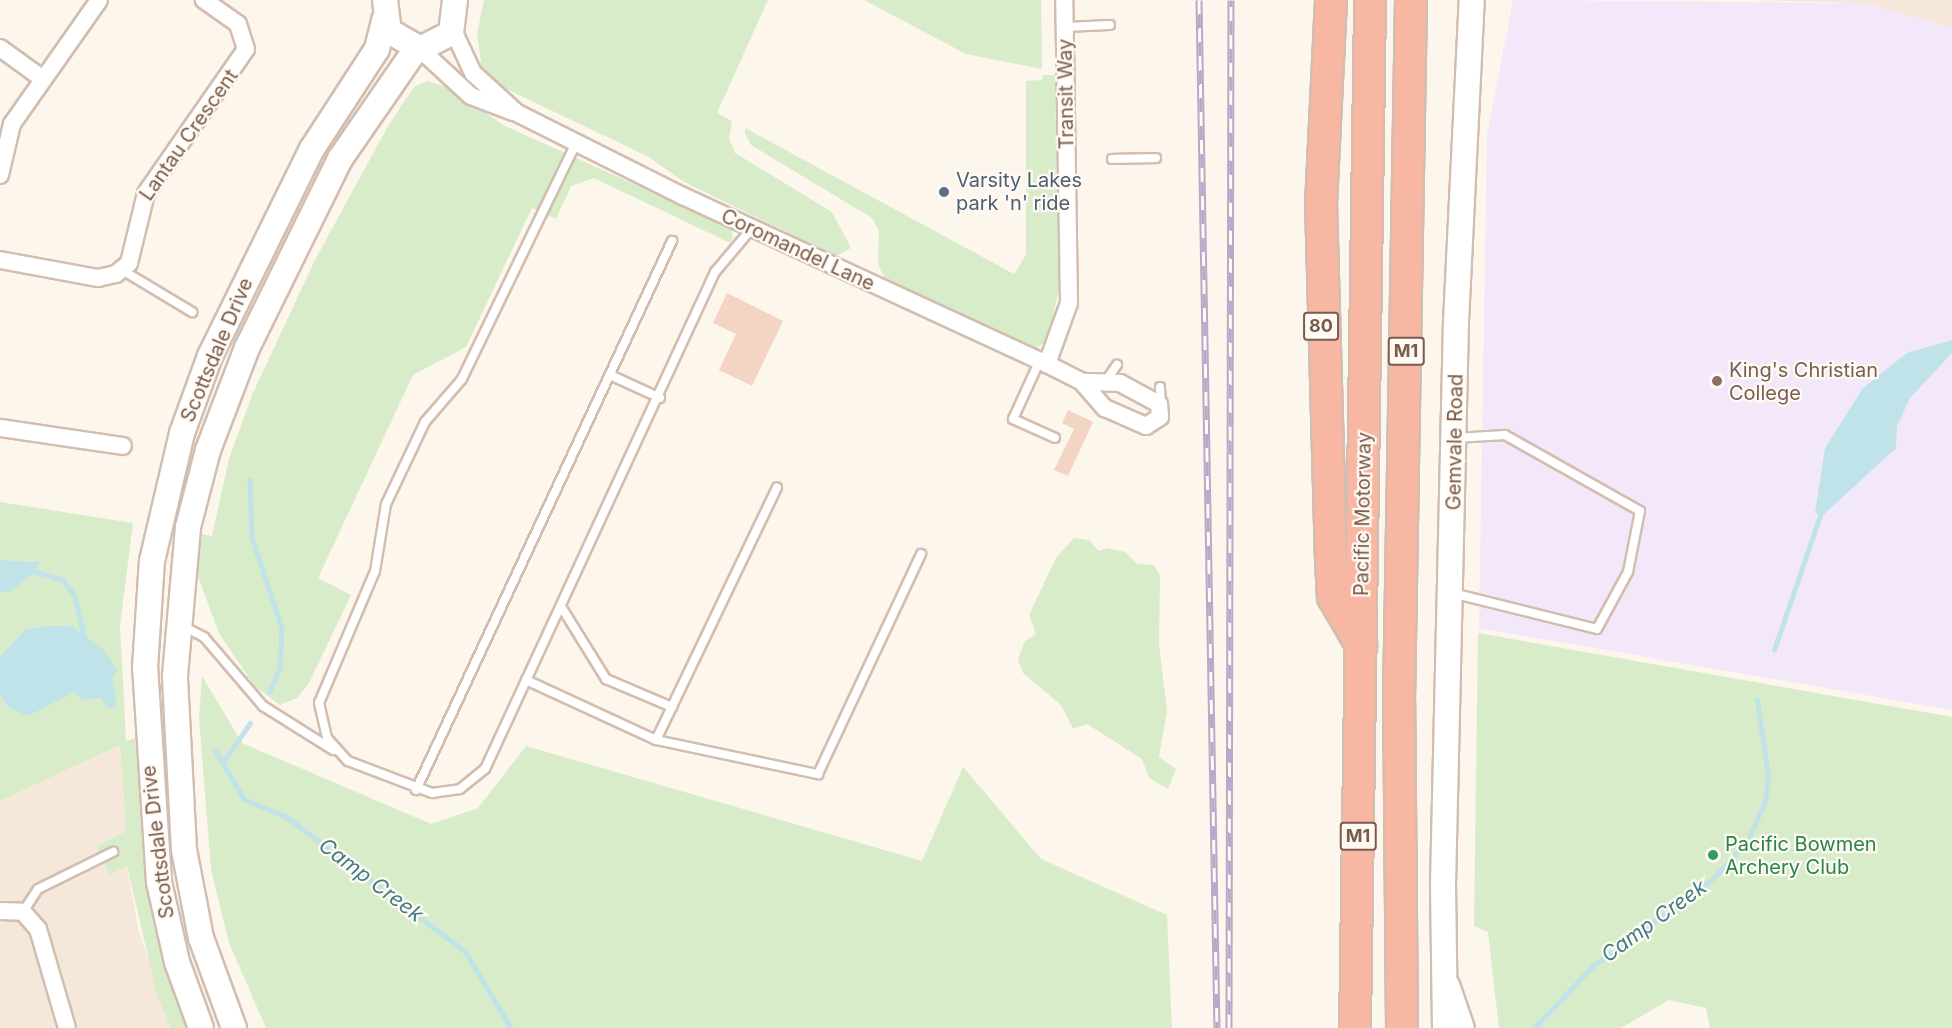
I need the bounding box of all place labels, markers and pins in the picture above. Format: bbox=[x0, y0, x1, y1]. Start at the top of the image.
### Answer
place label: Varsity Lakes park 'n' ride bbox=[956, 168, 1082, 215]
marker: Varsity Lakes park 'n' ride bbox=[937, 185, 951, 199]
place label: King's Christian College bbox=[1729, 358, 1878, 405]
marker: King's Christian College bbox=[1710, 374, 1724, 388]
place label: Pacific Bowmen Archery Club bbox=[1725, 832, 1877, 879]
marker: Pacific Bowmen Archery Club bbox=[1706, 848, 1720, 862]

